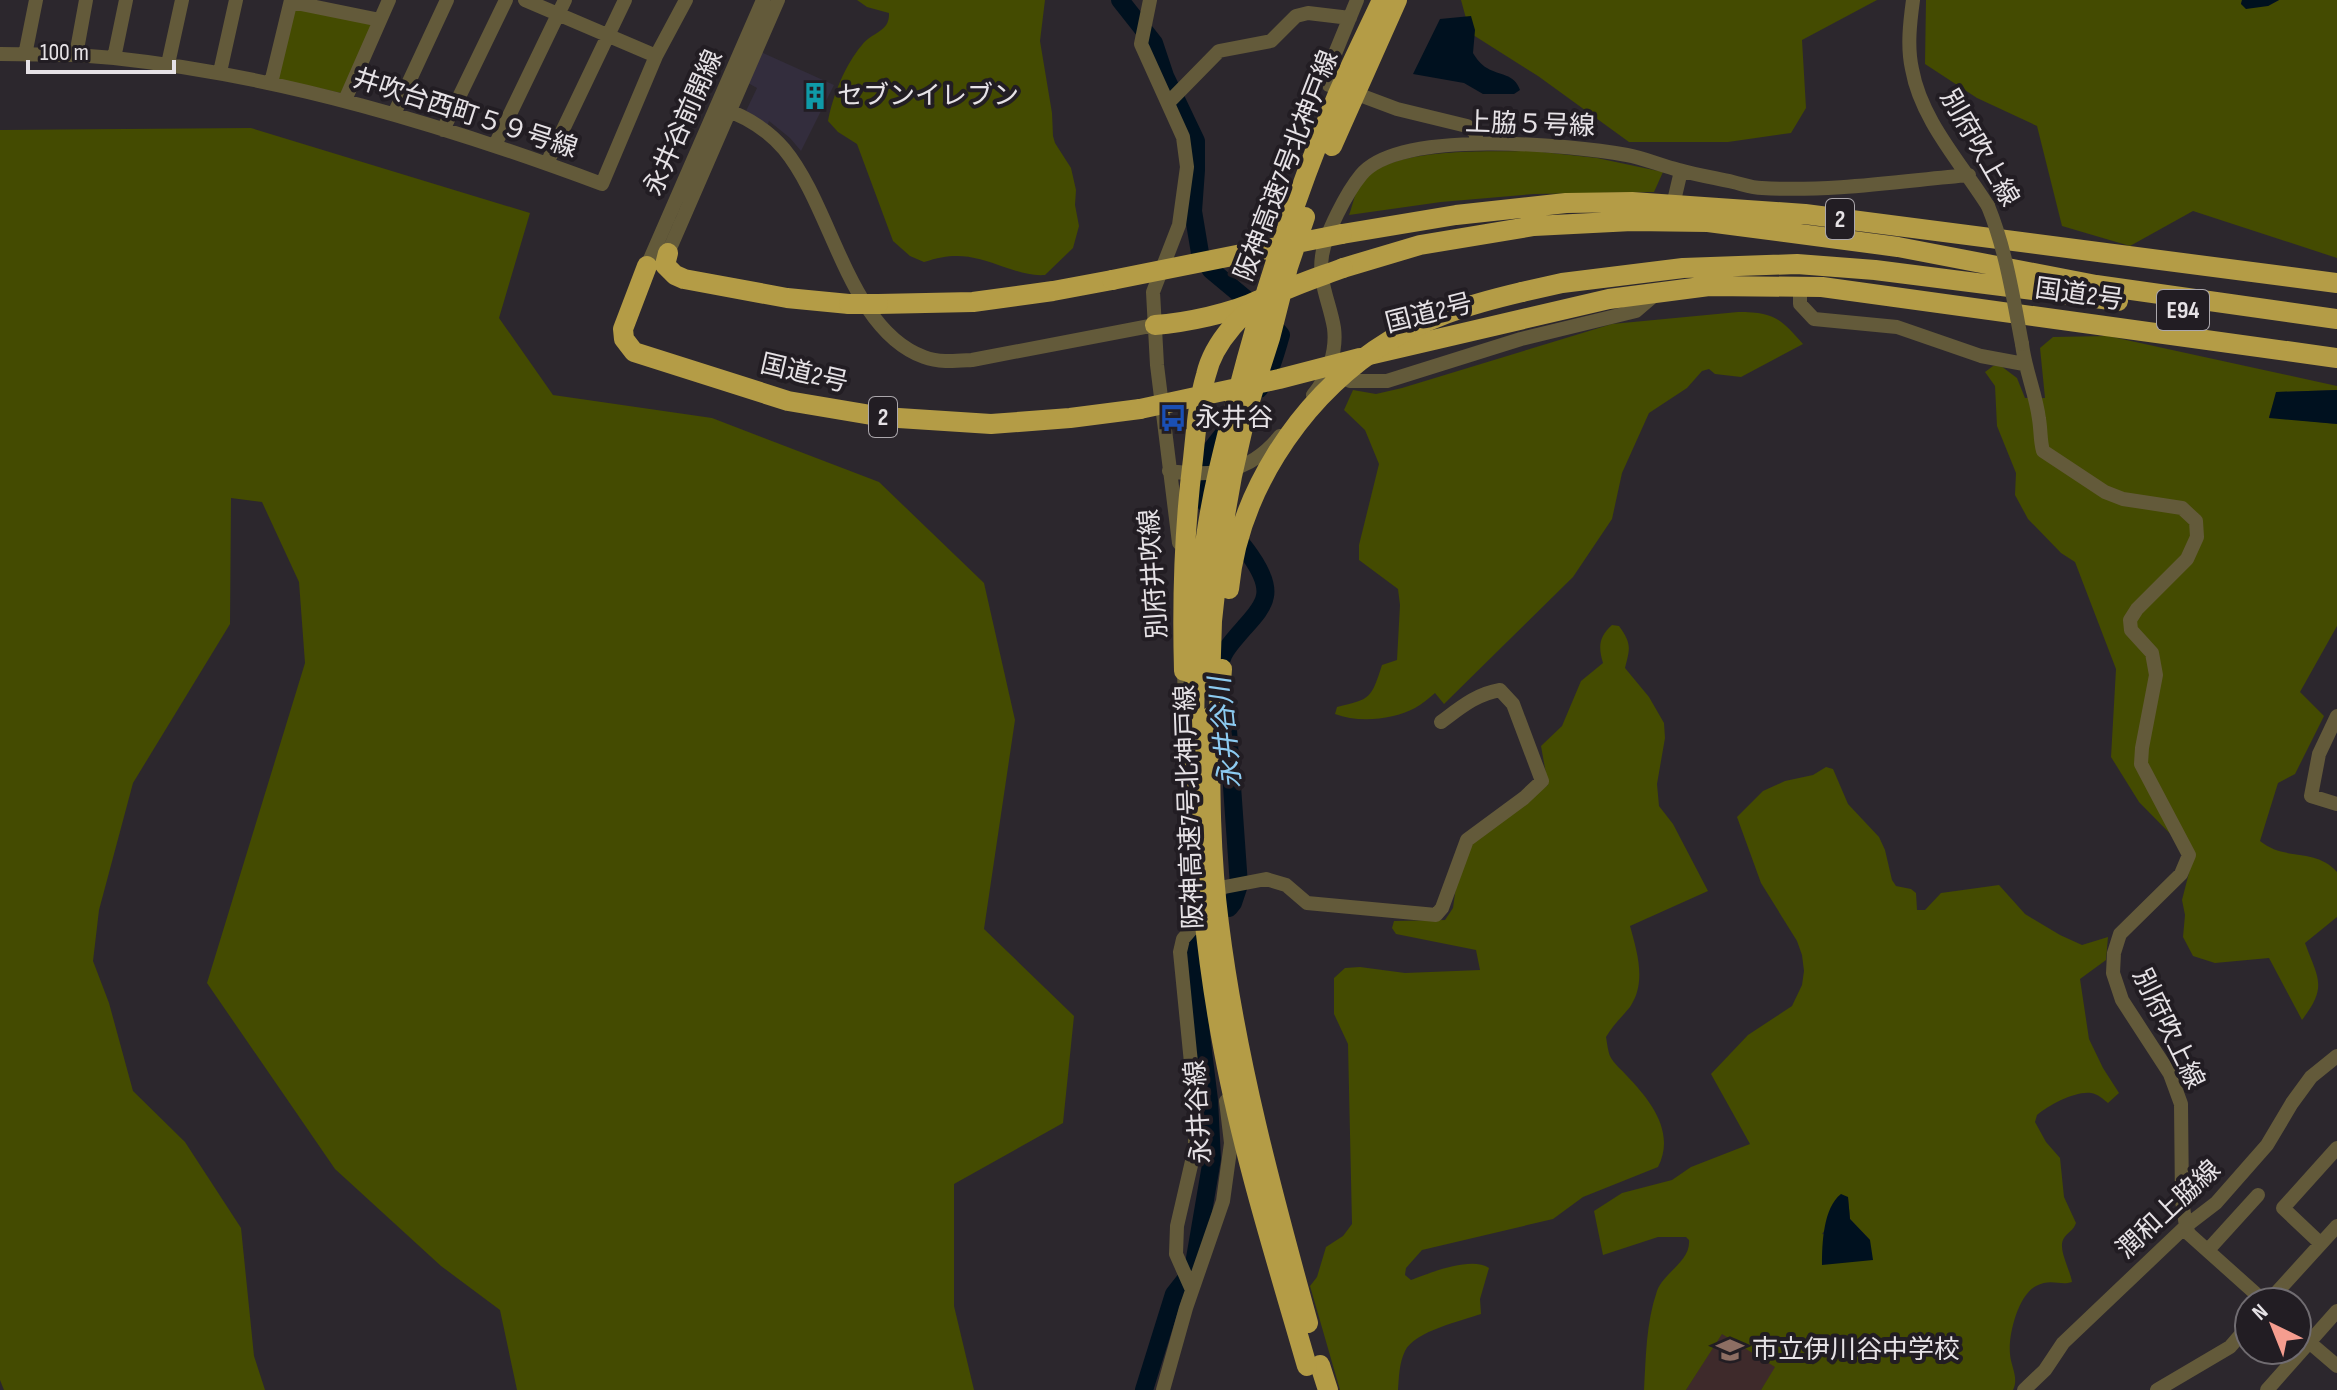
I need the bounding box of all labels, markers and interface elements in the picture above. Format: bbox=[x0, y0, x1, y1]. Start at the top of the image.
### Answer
scale bar bbox=[28, 24, 174, 74]
text: 100 m bbox=[40, 38, 89, 67]
street label: 永井谷前開線 bbox=[638, 45, 730, 201]
street label: 阪神高速7号北神戸線 bbox=[1229, 46, 1345, 286]
street label: 井吹台西町５９号線 bbox=[349, 63, 581, 165]
building icon: セブンイレブン bbox=[800, 81, 830, 111]
place label: セブンイレブン bbox=[837, 81, 1019, 112]
street label: 別府吹上線 bbox=[1933, 84, 2025, 212]
street label: 上脇５号線 bbox=[1464, 107, 1596, 143]
road number: 2 bbox=[1826, 199, 1854, 239]
street label: 国道2号 bbox=[2033, 273, 2125, 317]
street label: 国道2号 bbox=[1382, 288, 1476, 340]
road number: E94 bbox=[2157, 290, 2209, 330]
street label: 国道2号 bbox=[757, 349, 851, 399]
road number: 2 bbox=[869, 397, 897, 437]
bus stop icon: 永井谷 bbox=[1158, 403, 1188, 433]
place label: 永井谷 bbox=[1195, 403, 1273, 434]
street label: 別府井吹線 bbox=[1134, 508, 1174, 640]
water label: 永井谷川 bbox=[1203, 673, 1248, 790]
street label: 阪神高速7号北神戸線 bbox=[1170, 684, 1210, 930]
street label: 別府吹上線 bbox=[2126, 964, 2210, 1094]
street label: 永井谷線 bbox=[1180, 1059, 1218, 1165]
street label: 潤和上脇線 bbox=[2111, 1154, 2227, 1266]
north arrow bbox=[2233, 1286, 2313, 1366]
text: N bbox=[2247, 1299, 2274, 1326]
school or university icon: 市立伊川谷中学校 bbox=[1715, 1335, 1745, 1365]
place label: 市立伊川谷中学校 bbox=[1752, 1335, 1960, 1366]

